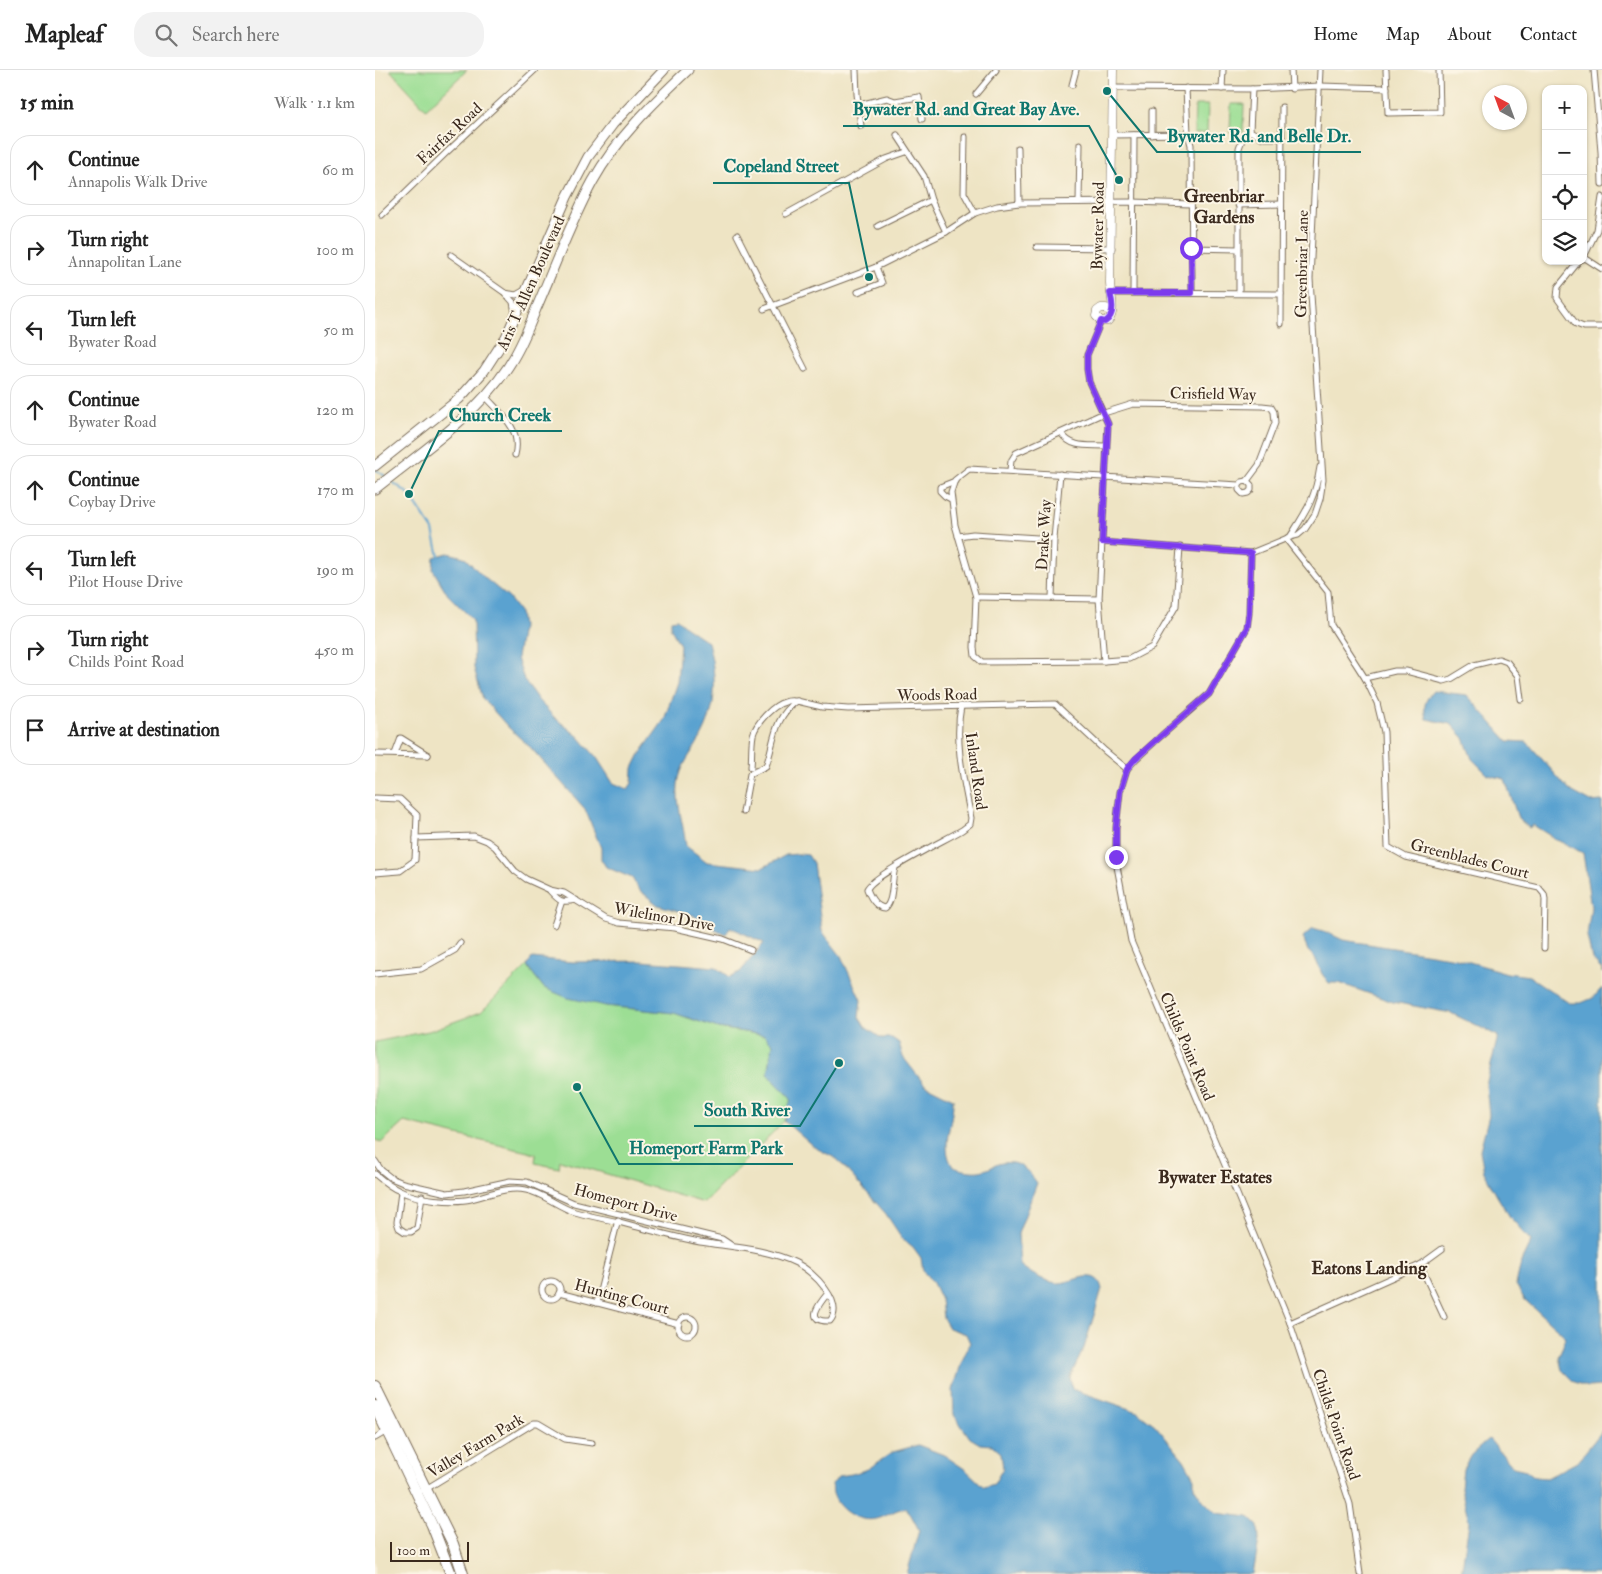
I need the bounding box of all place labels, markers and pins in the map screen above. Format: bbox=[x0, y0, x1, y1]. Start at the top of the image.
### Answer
callout: Bywater Rd. and Great Bay Ave. bbox=[843, 93, 1089, 126]
callout: Bywater Rd. and Belle Dr. bbox=[1157, 119, 1361, 152]
callout: Copeland Street bbox=[713, 150, 849, 183]
callout: Church Creek bbox=[439, 398, 562, 431]
callout: South River bbox=[694, 1093, 800, 1126]
callout: Homeport Farm Park bbox=[619, 1131, 793, 1164]

